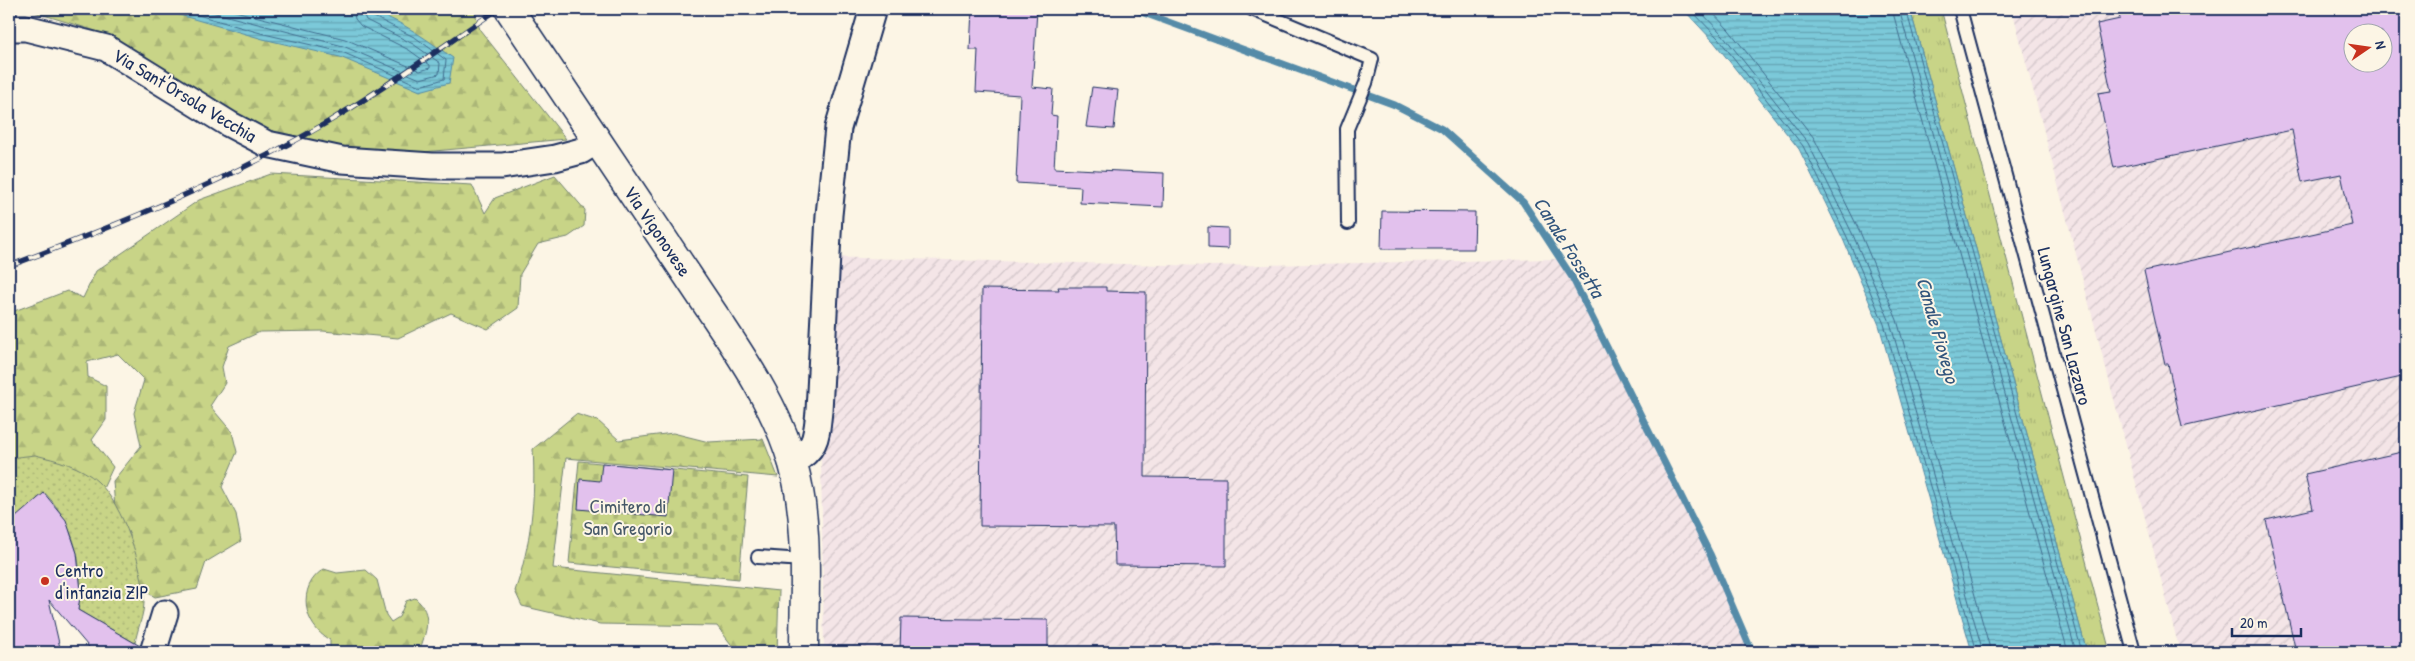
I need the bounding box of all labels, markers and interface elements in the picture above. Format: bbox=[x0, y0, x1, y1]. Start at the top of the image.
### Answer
north arrow bbox=[2342, 22, 2392, 72]
text: N bbox=[2371, 39, 2391, 51]
street label: Via Sant'Orsola Vecchia bbox=[108, 42, 262, 149]
street label: Via Vigonovese bbox=[618, 181, 698, 282]
water label: Canale Fossetta bbox=[1528, 191, 1612, 304]
street label: Lungargine San Lazzaro bbox=[2031, 244, 2099, 408]
water label: Canale Piovego bbox=[1910, 274, 1967, 388]
park label: Cimitero di San Gregorio bbox=[584, 493, 673, 541]
place label: Centro d'infanzia ZIP bbox=[55, 557, 149, 605]
marker: Centro d'infanzia ZIP bbox=[39, 575, 51, 587]
scale bar bbox=[2232, 606, 2301, 638]
text: 20 m bbox=[2240, 612, 2267, 633]

